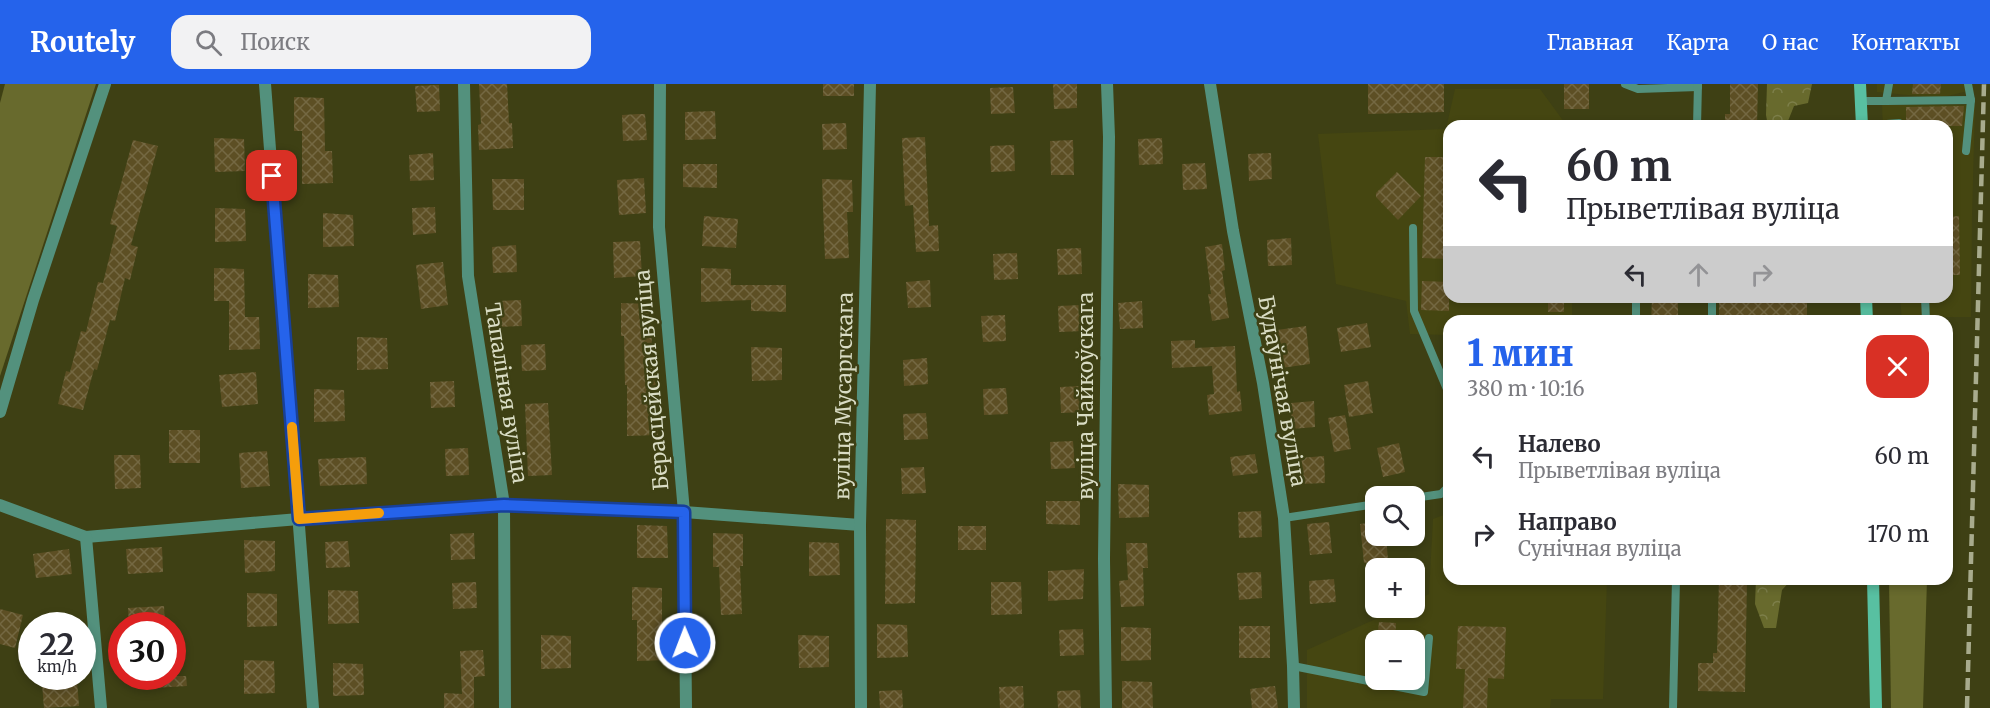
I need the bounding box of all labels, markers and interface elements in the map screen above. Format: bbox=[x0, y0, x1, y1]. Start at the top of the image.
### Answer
search box bbox=[171, 15, 591, 69]
text: Routely bbox=[30, 24, 135, 60]
icon: search bbox=[192, 26, 225, 59]
text: Поиск bbox=[240, 28, 310, 56]
text: Главная bbox=[1547, 29, 1634, 56]
text: Карта bbox=[1667, 29, 1729, 56]
text: О нас bbox=[1762, 29, 1819, 56]
text: Контакты bbox=[1852, 29, 1960, 56]
text: 60 m bbox=[1566, 140, 1672, 192]
icon: left bbox=[1467, 144, 1545, 222]
pin bbox=[246, 150, 297, 201]
icon: arrive bbox=[255, 159, 288, 192]
text: Прыветлівая вуліца bbox=[1566, 192, 1840, 226]
icon: left bbox=[1619, 258, 1652, 291]
icon: ahead bbox=[1682, 258, 1715, 291]
icon: right bbox=[1745, 258, 1778, 291]
street label: Берасцейская вуліца bbox=[628, 269, 675, 492]
street label: вуліца Мусаргскага bbox=[828, 292, 859, 500]
street label: вуліца Чайкоўскага bbox=[1072, 292, 1099, 500]
street label: Будаўнічая вуліца bbox=[1252, 293, 1313, 489]
street label: Тапаліная вуліца bbox=[479, 301, 534, 485]
text: 1 мин bbox=[1467, 331, 1574, 376]
button: close bbox=[1866, 335, 1929, 398]
text: 380 m · 10:16 bbox=[1467, 376, 1584, 401]
text: Налево bbox=[1518, 430, 1601, 458]
icon: left bbox=[1467, 440, 1500, 473]
text: 60 m bbox=[1875, 442, 1929, 470]
text: Прыветлівая вуліца bbox=[1518, 458, 1721, 483]
map controls bbox=[1365, 486, 1425, 690]
button: search bbox=[1365, 486, 1425, 546]
text: Направо bbox=[1518, 508, 1617, 536]
icon: right bbox=[1467, 518, 1500, 551]
text: 170 m bbox=[1867, 520, 1929, 548]
text: Сунічная вуліца bbox=[1518, 536, 1681, 561]
button: + bbox=[1365, 558, 1425, 618]
position arrow bbox=[653, 611, 717, 675]
speed limit sign: 30 bbox=[108, 612, 186, 690]
text: 22 bbox=[40, 625, 74, 663]
button: − bbox=[1365, 630, 1425, 690]
text: km/h bbox=[37, 657, 77, 676]

